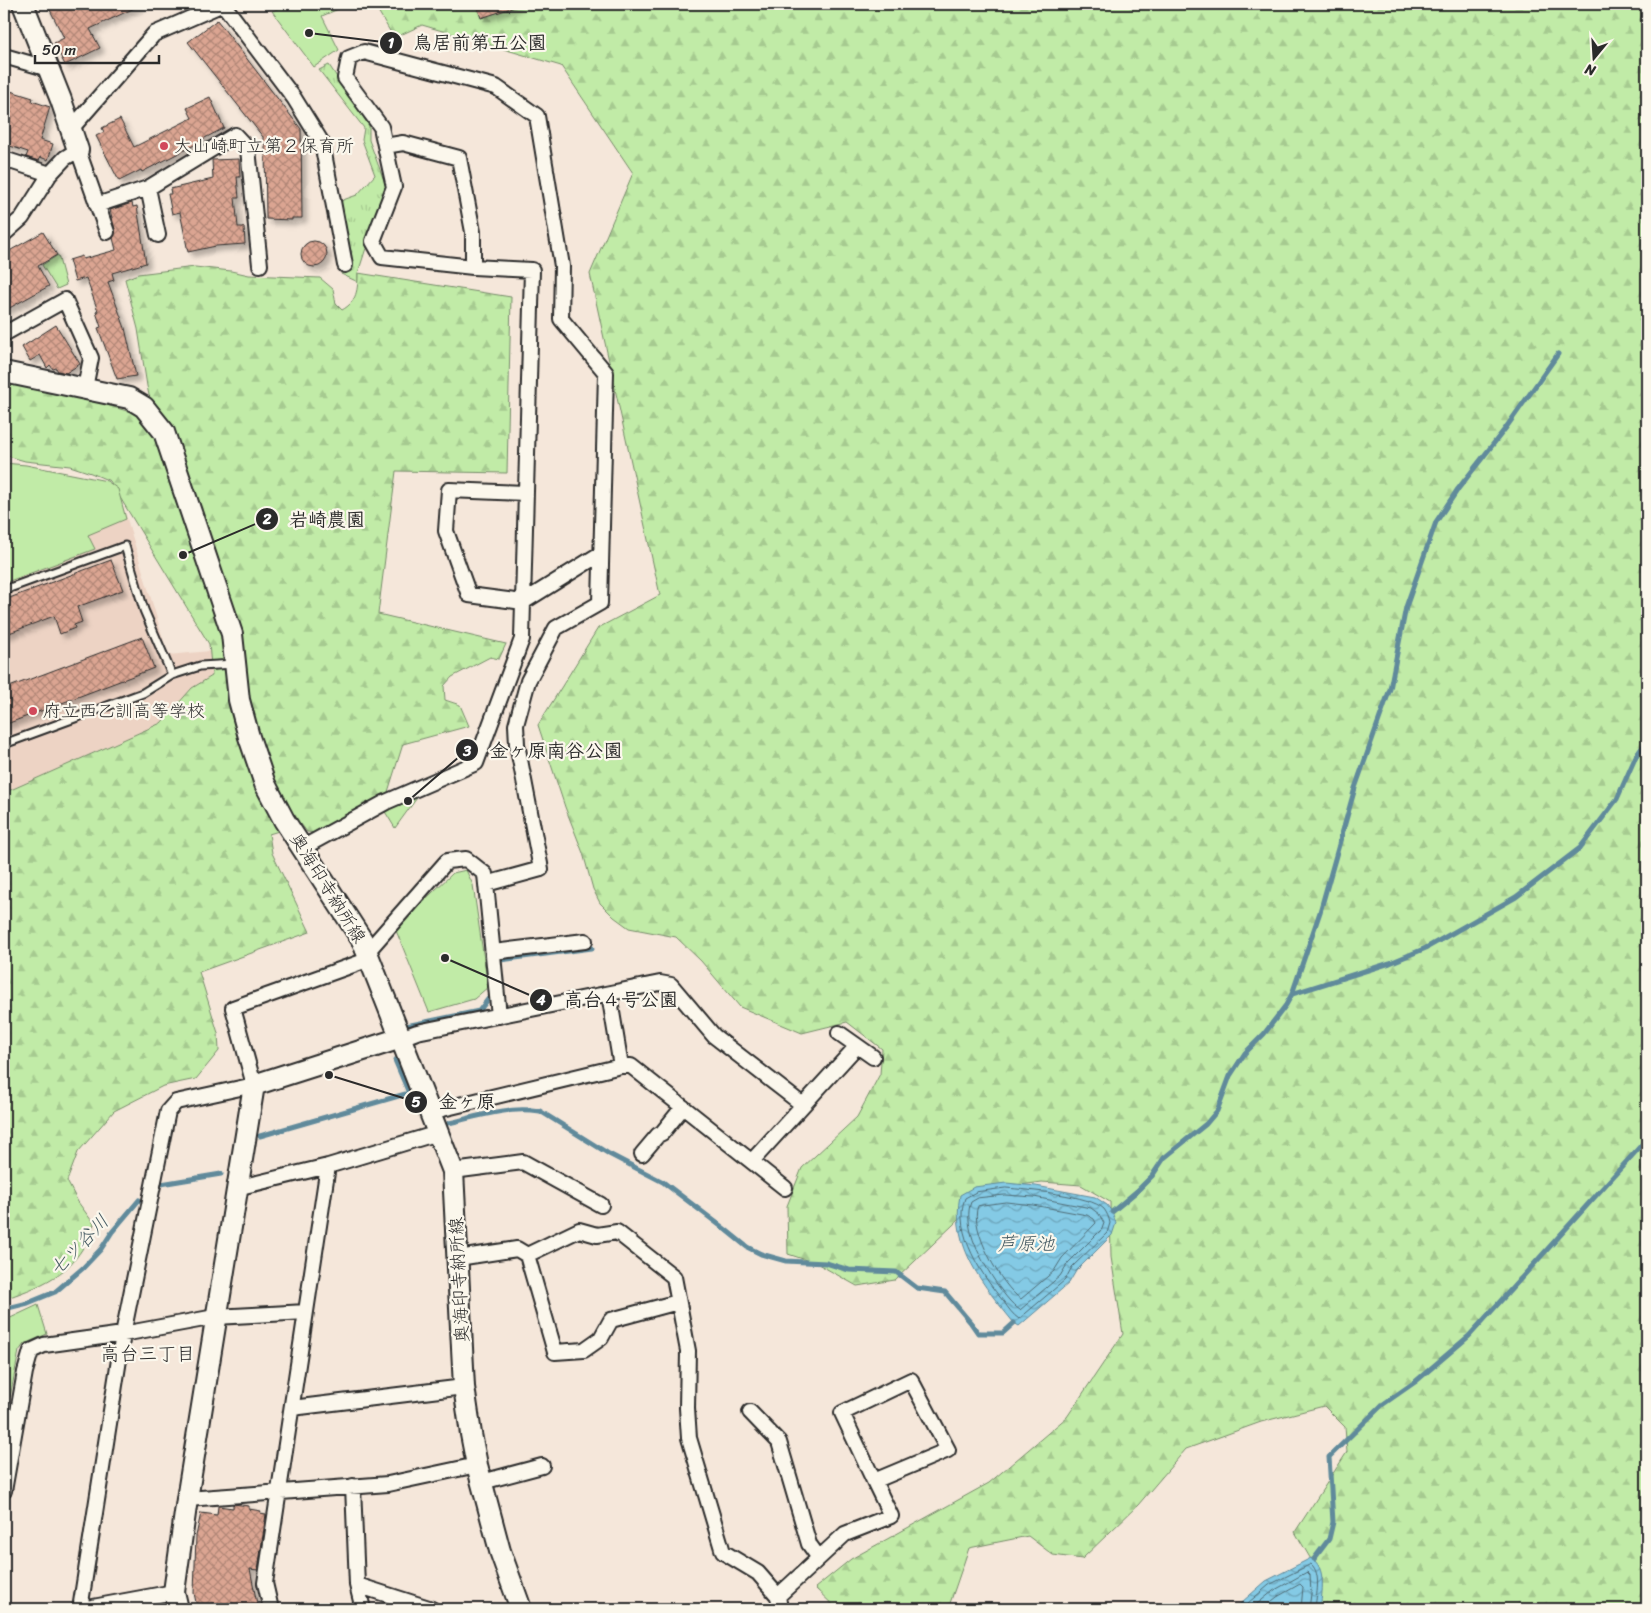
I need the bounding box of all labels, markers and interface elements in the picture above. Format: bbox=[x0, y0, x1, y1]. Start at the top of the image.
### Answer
callout: 鳥居前第五公園 bbox=[378, 26, 556, 60]
text: 鳥居前第五公園 bbox=[413, 26, 547, 59]
text: 1 bbox=[388, 30, 395, 56]
scale bar bbox=[35, 32, 159, 64]
north arrow bbox=[1568, 32, 1618, 82]
text: 50 m bbox=[42, 37, 77, 63]
text: N bbox=[1581, 56, 1600, 84]
place label: 大山崎町立第２保育所 bbox=[174, 130, 354, 162]
marker: 大山崎町立第２保育所 bbox=[158, 140, 170, 152]
callout: 岩崎農園 bbox=[254, 502, 375, 536]
text: 岩崎農園 bbox=[289, 503, 365, 536]
text: 2 bbox=[262, 506, 272, 532]
place label: 府立西乙訓高等学校 bbox=[43, 695, 205, 727]
marker: 府立西乙訓高等学校 bbox=[27, 705, 39, 717]
callout: 金ヶ原南谷公園 bbox=[454, 733, 632, 767]
text: 金ヶ原南谷公園 bbox=[489, 734, 623, 767]
text: 3 bbox=[462, 738, 472, 764]
street label: 奥海印寺納所線 bbox=[281, 826, 375, 950]
callout: 高台４号公園 bbox=[529, 983, 688, 1017]
text: 高台４号公園 bbox=[564, 983, 678, 1016]
text: 4 bbox=[535, 987, 546, 1013]
callout: 金ヶ原 bbox=[403, 1085, 505, 1119]
text: 金ヶ原 bbox=[438, 1085, 496, 1118]
text: 5 bbox=[411, 1089, 421, 1115]
water label: 七ツ谷川 bbox=[41, 1206, 117, 1284]
street label: 奥海印寺納所線 bbox=[440, 1216, 478, 1344]
water label: 芦原池 bbox=[997, 1227, 1055, 1260]
district label: 高台三丁目 bbox=[100, 1337, 196, 1370]

